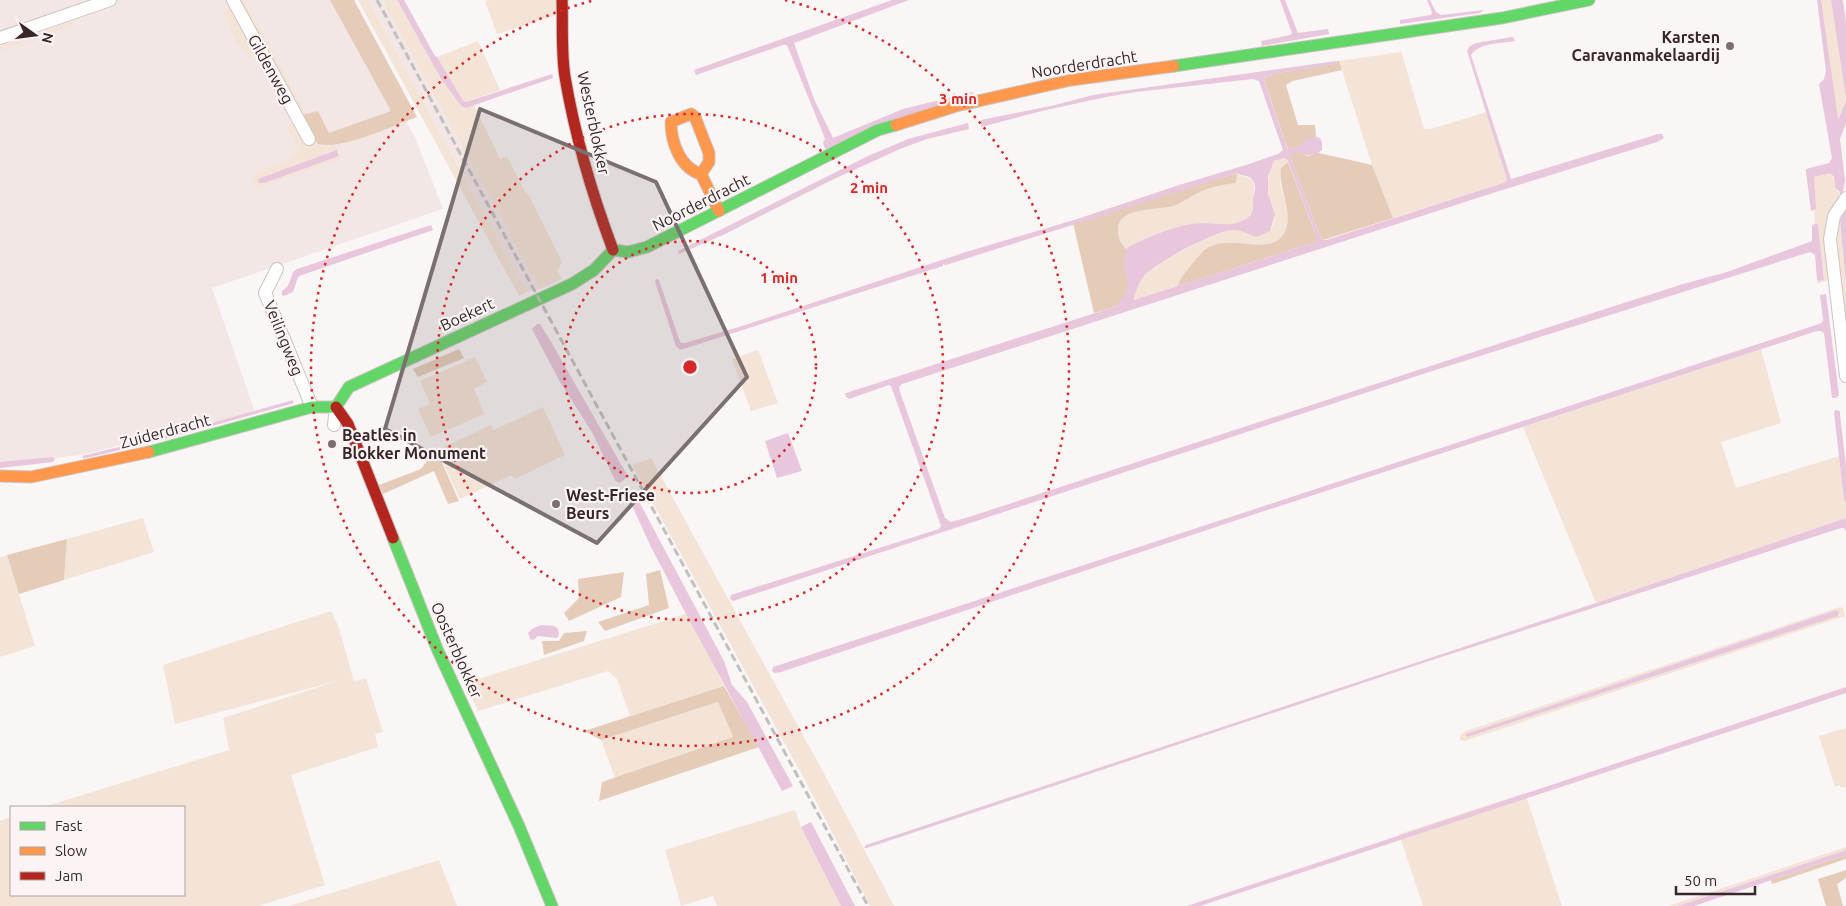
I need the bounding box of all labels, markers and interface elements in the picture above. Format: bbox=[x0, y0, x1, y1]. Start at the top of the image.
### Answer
north arrow bbox=[10, 10, 60, 60]
place label: Karsten Caravanmakelaardij bbox=[1572, 28, 1720, 64]
text: N bbox=[39, 31, 57, 45]
street label: Gildenweg bbox=[245, 31, 297, 107]
marker: Karsten Caravanmakelaardij bbox=[1724, 40, 1736, 52]
street label: Noorderdracht bbox=[1030, 47, 1139, 81]
street label: Westerblokker bbox=[574, 70, 614, 176]
text: 3 min bbox=[939, 90, 977, 107]
street label: Noorderdracht bbox=[649, 169, 753, 234]
text: 2 min bbox=[850, 179, 888, 196]
text: 1 min bbox=[760, 269, 798, 286]
street label: Boekert bbox=[437, 293, 497, 334]
street label: Veilingweg bbox=[261, 298, 307, 378]
centre of rings bbox=[681, 358, 699, 376]
street label: Zuiderdracht bbox=[118, 410, 213, 452]
place label: Beatles in Blokker Monument bbox=[342, 426, 486, 462]
marker: Beatles in Blokker Monument bbox=[326, 438, 338, 450]
place label: West-Friese Beurs bbox=[566, 486, 655, 522]
marker: West-Friese Beurs bbox=[550, 498, 562, 510]
street label: Oosterblokker bbox=[428, 599, 486, 701]
legend bbox=[10, 806, 185, 896]
text: Fast bbox=[55, 817, 83, 834]
text: Slow bbox=[55, 842, 88, 859]
scale bar bbox=[1676, 864, 1755, 896]
text: Jam bbox=[55, 867, 83, 884]
text: 50 m bbox=[1684, 872, 1717, 889]

